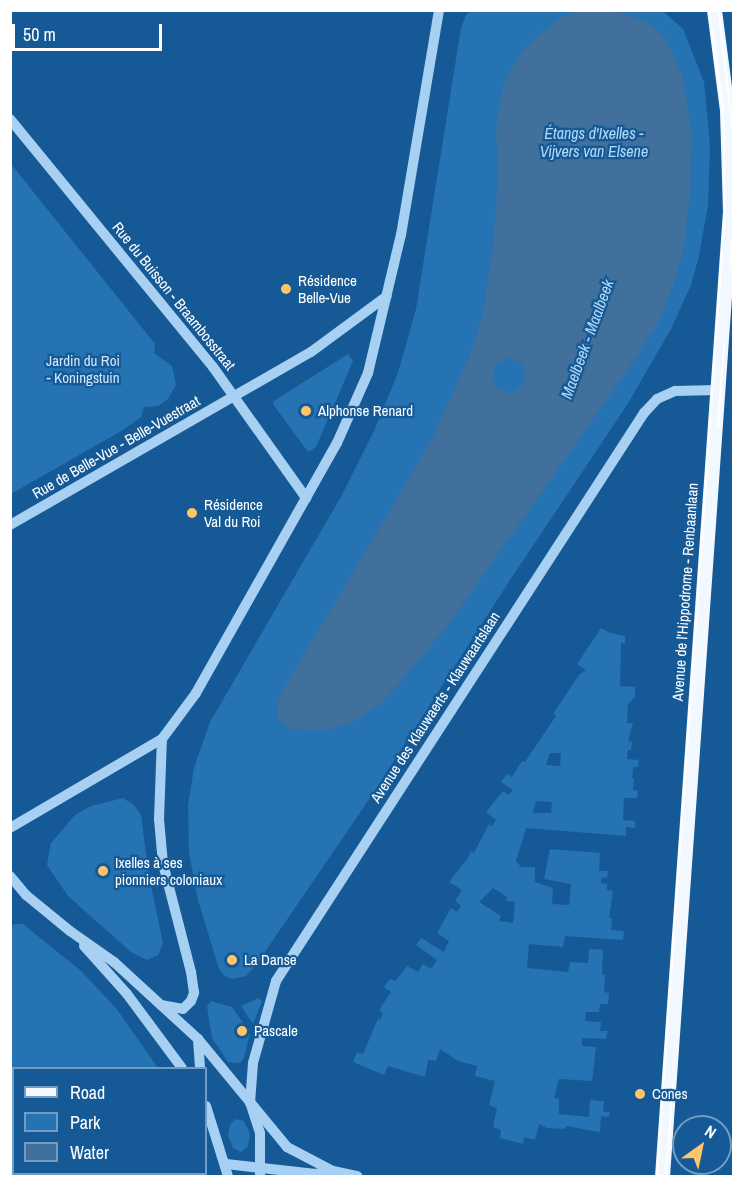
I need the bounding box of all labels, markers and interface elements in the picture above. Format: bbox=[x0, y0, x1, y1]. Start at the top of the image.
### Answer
scale bar bbox=[15, 12, 165, 50]
text: 50 m bbox=[23, 22, 56, 47]
water label: Étangs d'Ixelles - Vijvers van Elsene bbox=[540, 123, 648, 161]
street label: Rue du Buisson - Braambosstraat bbox=[109, 218, 239, 374]
place label: Résidence Belle-Vue bbox=[298, 271, 357, 306]
water label: Maelbeek - Maalbeek bbox=[557, 277, 617, 401]
marker: Résidence Belle-Vue bbox=[279, 282, 293, 296]
park label: Jardin du Roi - Koningstuin bbox=[46, 351, 120, 386]
street label: Rue de Belle-Vue - Belle-Vuestraat bbox=[29, 392, 203, 502]
place label: Alphonse Renard bbox=[318, 402, 413, 420]
marker: Alphonse Renard bbox=[299, 404, 313, 418]
street label: Avenue de l'Hippodrome - Renbaanlaan bbox=[668, 482, 702, 702]
place label: Résidence Val du Roi bbox=[204, 495, 263, 530]
marker: Résidence Val du Roi bbox=[185, 506, 199, 520]
street label: Avenue des Klauwaerts - Klauwaartslaan bbox=[366, 608, 504, 806]
place label: Ixelles à ses pionniers coloniaux bbox=[115, 853, 222, 888]
marker: Ixelles à ses pionniers coloniaux bbox=[96, 864, 110, 878]
place label: La Danse bbox=[244, 951, 297, 969]
marker: La Danse bbox=[225, 953, 239, 967]
place label: Pascale bbox=[254, 1022, 298, 1040]
marker: Pascale bbox=[235, 1024, 249, 1038]
legend bbox=[12, 1067, 207, 1175]
text: Road bbox=[70, 1080, 105, 1105]
place label: Cones bbox=[652, 1085, 688, 1103]
marker: Cones bbox=[633, 1087, 647, 1101]
text: Park bbox=[70, 1110, 100, 1135]
north arrow bbox=[672, 1115, 732, 1175]
text: N bbox=[701, 1120, 721, 1143]
text: Water bbox=[70, 1140, 109, 1165]

